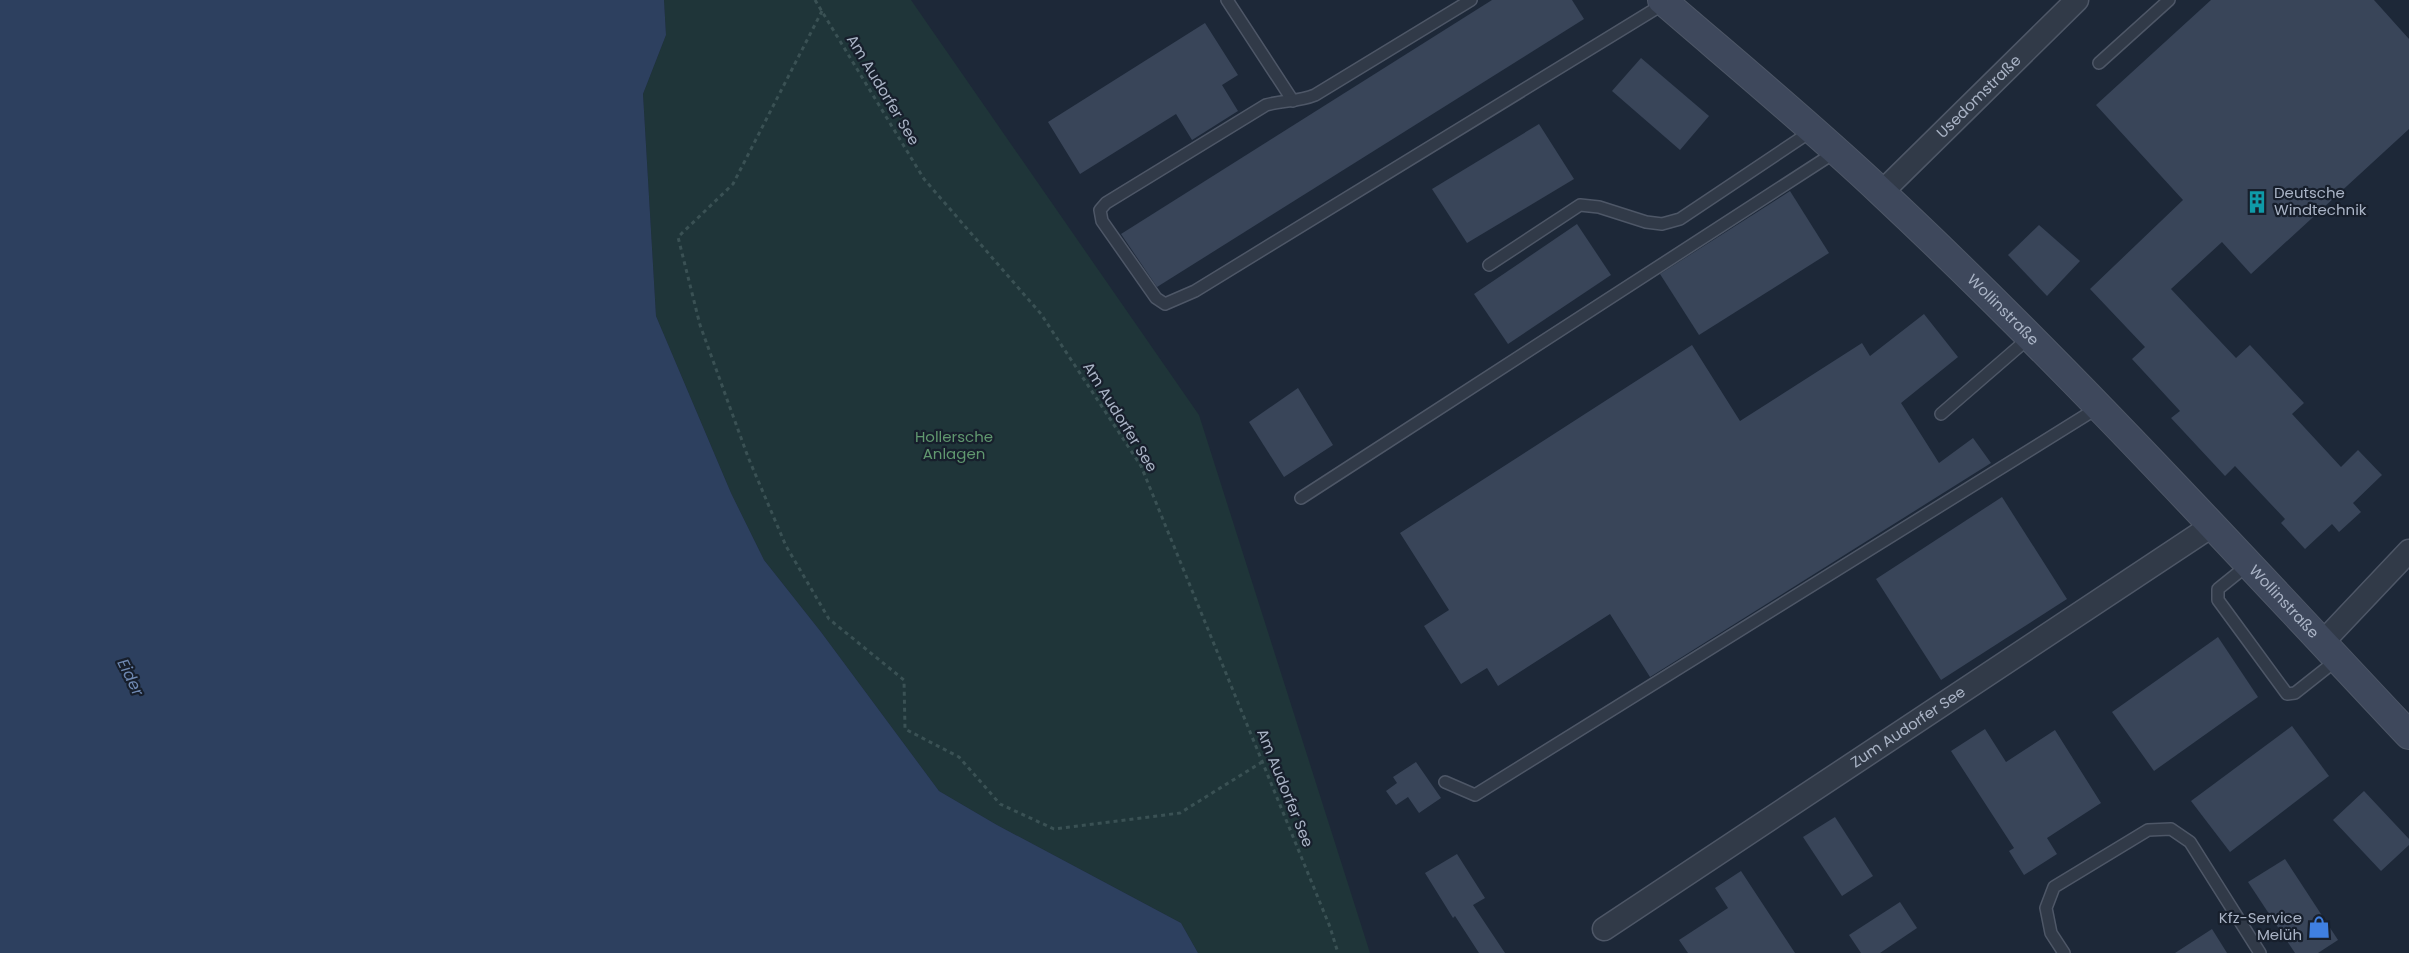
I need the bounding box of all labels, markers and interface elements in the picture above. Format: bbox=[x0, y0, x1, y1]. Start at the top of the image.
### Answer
street label: Am Audorfer See bbox=[842, 30, 925, 149]
street label: Usedomstraße bbox=[1932, 50, 2026, 143]
place label: Deutsche Windtechnik bbox=[2274, 182, 2367, 220]
building icon: Deutsche Windtechnik bbox=[2244, 189, 2270, 215]
street label: Wollinstraße bbox=[1963, 269, 2044, 350]
street label: Am Audorfer See bbox=[1078, 358, 1163, 476]
park label: Hollersche Anlagen bbox=[915, 426, 993, 464]
street label: Wollinstraße bbox=[2245, 560, 2324, 643]
water label: Eider bbox=[112, 655, 150, 701]
street label: Zum Audorfer See bbox=[1846, 681, 1969, 772]
street label: Am Audorfer See bbox=[1252, 726, 1319, 850]
place label: Kfz-Service Melüh bbox=[2219, 907, 2302, 945]
shop icon: Kfz-Service Melüh bbox=[2306, 914, 2332, 940]

